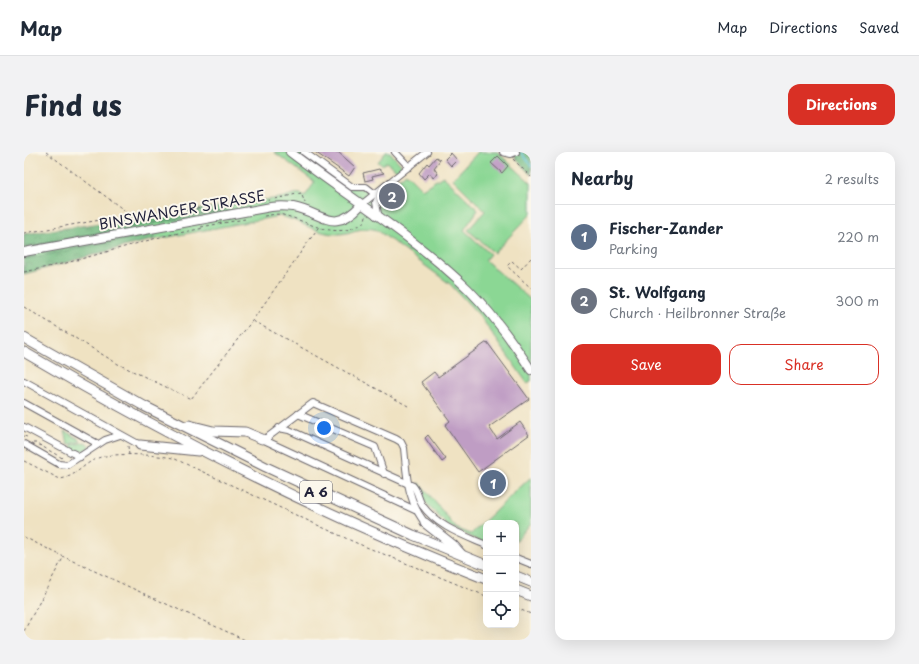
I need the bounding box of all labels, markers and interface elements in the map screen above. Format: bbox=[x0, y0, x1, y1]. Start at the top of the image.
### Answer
text: Map bbox=[20, 14, 62, 42]
text: Map bbox=[717, 17, 747, 38]
text: Directions bbox=[769, 17, 837, 38]
text: Saved bbox=[859, 17, 899, 38]
text: Find us bbox=[24, 83, 122, 126]
button: Directions bbox=[788, 84, 895, 125]
text: Nearby bbox=[571, 165, 633, 191]
text: 2 results bbox=[825, 169, 879, 188]
pin: 2 bbox=[379, 181, 405, 211]
street label: BINSWANGER STRASSE bbox=[97, 185, 267, 234]
text: Fischer-Zander bbox=[609, 216, 723, 239]
text: 1 bbox=[581, 227, 587, 246]
text: 220 m bbox=[837, 227, 879, 246]
text: Parking bbox=[609, 239, 658, 258]
text: St. Wolfgang bbox=[609, 280, 706, 303]
text: 2 bbox=[579, 291, 589, 310]
text: 300 m bbox=[835, 291, 879, 310]
text: Church · Heilbronner Straße bbox=[609, 303, 786, 322]
button: Save bbox=[571, 344, 721, 385]
button: Share bbox=[729, 344, 879, 385]
your location bbox=[314, 418, 334, 438]
pin: 1 bbox=[480, 468, 506, 498]
road number: A 6 bbox=[300, 481, 332, 503]
map controls bbox=[483, 520, 519, 628]
button: + bbox=[483, 520, 519, 556]
button: − bbox=[483, 556, 519, 592]
button: locate bbox=[483, 592, 519, 628]

